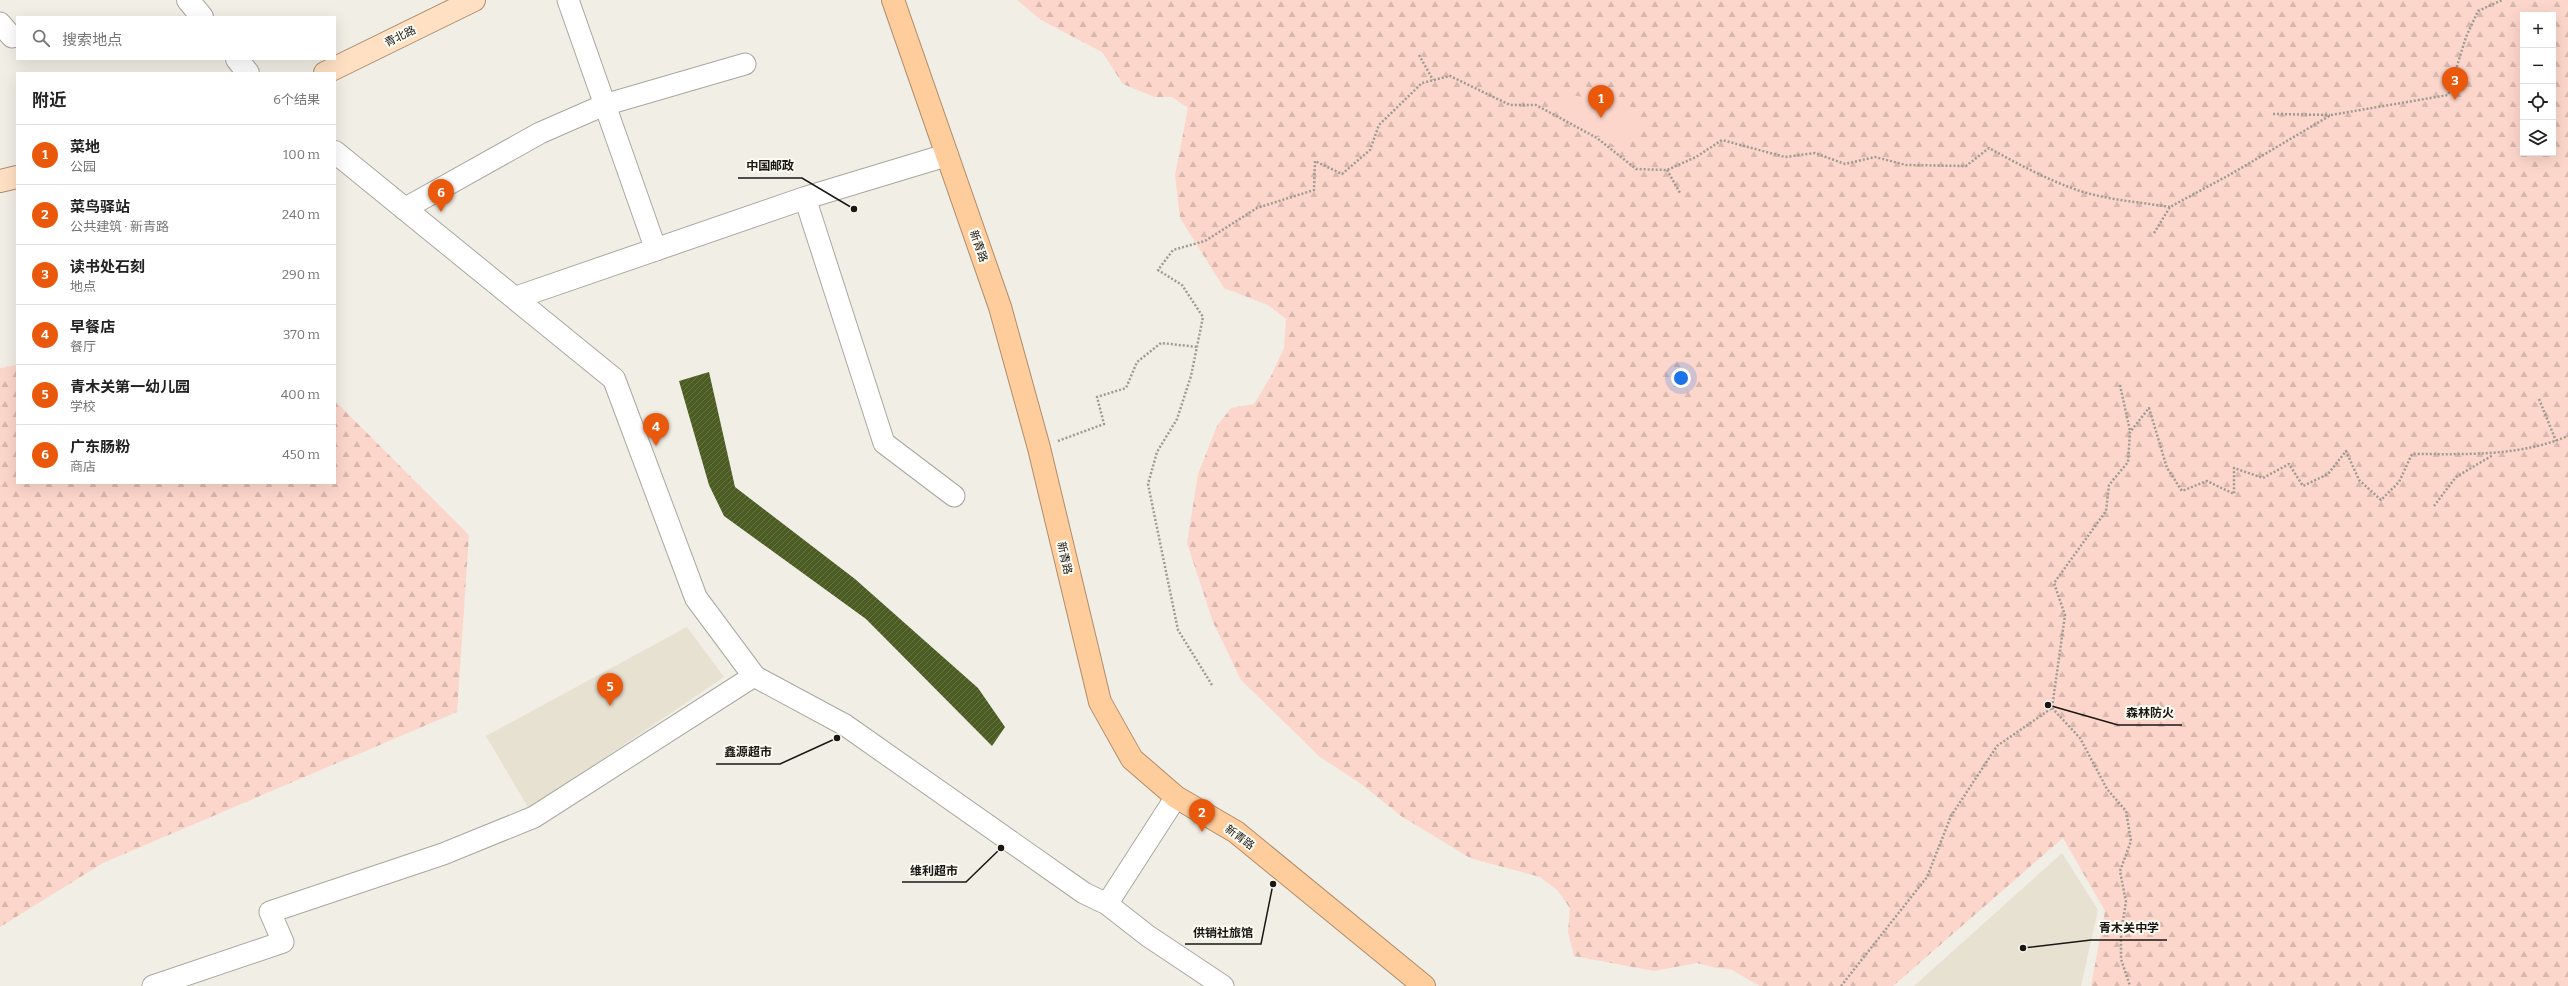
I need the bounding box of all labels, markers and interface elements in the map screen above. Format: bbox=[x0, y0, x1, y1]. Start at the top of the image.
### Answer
map controls bbox=[2520, 12, 2556, 156]
button: + bbox=[2520, 12, 2556, 48]
search box bbox=[16, 16, 336, 60]
street label: 青北路 bbox=[383, 23, 418, 50]
icon: search bbox=[30, 27, 52, 49]
text: 搜索地点 bbox=[62, 31, 122, 49]
button: − bbox=[2520, 48, 2556, 84]
pin: 3 bbox=[2442, 67, 2468, 100]
button: locate bbox=[2520, 84, 2556, 120]
pin: 1 bbox=[1588, 85, 1614, 118]
text: 附近 bbox=[32, 90, 66, 111]
text: 6个结果 bbox=[273, 92, 320, 107]
button: layers bbox=[2520, 120, 2556, 156]
text: 菜地 bbox=[70, 138, 100, 156]
text: 1 bbox=[42, 147, 48, 162]
text: 100 m bbox=[283, 147, 320, 162]
callout: 中国邮政 bbox=[738, 154, 802, 178]
text: 公园 bbox=[70, 159, 96, 174]
text: 中国邮政 bbox=[746, 159, 794, 173]
pin: 6 bbox=[428, 179, 454, 212]
text: 菜鸟驿站 bbox=[70, 198, 130, 216]
text: 2 bbox=[41, 207, 49, 222]
text: 240 m bbox=[282, 207, 320, 222]
text: 公共建筑 · 新青路 bbox=[70, 219, 169, 234]
street label: 新青路 bbox=[967, 228, 990, 264]
text: 读书处石刻 bbox=[70, 258, 145, 276]
text: 3 bbox=[41, 267, 49, 282]
text: 290 m bbox=[282, 267, 320, 282]
text: 地点 bbox=[70, 279, 96, 294]
text: 早餐店 bbox=[70, 318, 115, 336]
text: 4 bbox=[41, 327, 49, 342]
text: 370 m bbox=[283, 327, 320, 342]
text: 餐厅 bbox=[70, 339, 96, 354]
your location bbox=[1671, 368, 1691, 388]
text: 青木关第一幼儿园 bbox=[70, 378, 190, 396]
text: 5 bbox=[41, 387, 49, 402]
text: 400 m bbox=[281, 387, 320, 402]
text: 学校 bbox=[70, 399, 96, 414]
pin: 4 bbox=[643, 413, 669, 446]
text: 广东肠粉 bbox=[70, 438, 130, 456]
text: 6 bbox=[41, 447, 49, 462]
text: 450 m bbox=[282, 447, 320, 462]
text: 商店 bbox=[70, 459, 96, 474]
street label: 新青路 bbox=[1054, 541, 1075, 576]
pin: 5 bbox=[597, 673, 623, 706]
callout: 森林防火 bbox=[2118, 701, 2182, 725]
text: 森林防火 bbox=[2126, 706, 2174, 720]
callout: 鑫源超市 bbox=[716, 740, 780, 764]
text: 鑫源超市 bbox=[724, 745, 772, 759]
pin: 2 bbox=[1189, 799, 1215, 832]
street label: 新青路 bbox=[1223, 822, 1257, 852]
callout: 维利超市 bbox=[902, 858, 966, 882]
text: 维利超市 bbox=[910, 864, 958, 878]
callout: 青木关中学 bbox=[2091, 916, 2167, 940]
callout: 供销社旅馆 bbox=[1185, 920, 1261, 944]
text: 青木关中学 bbox=[2099, 921, 2159, 935]
text: 供销社旅馆 bbox=[1193, 926, 1253, 940]

